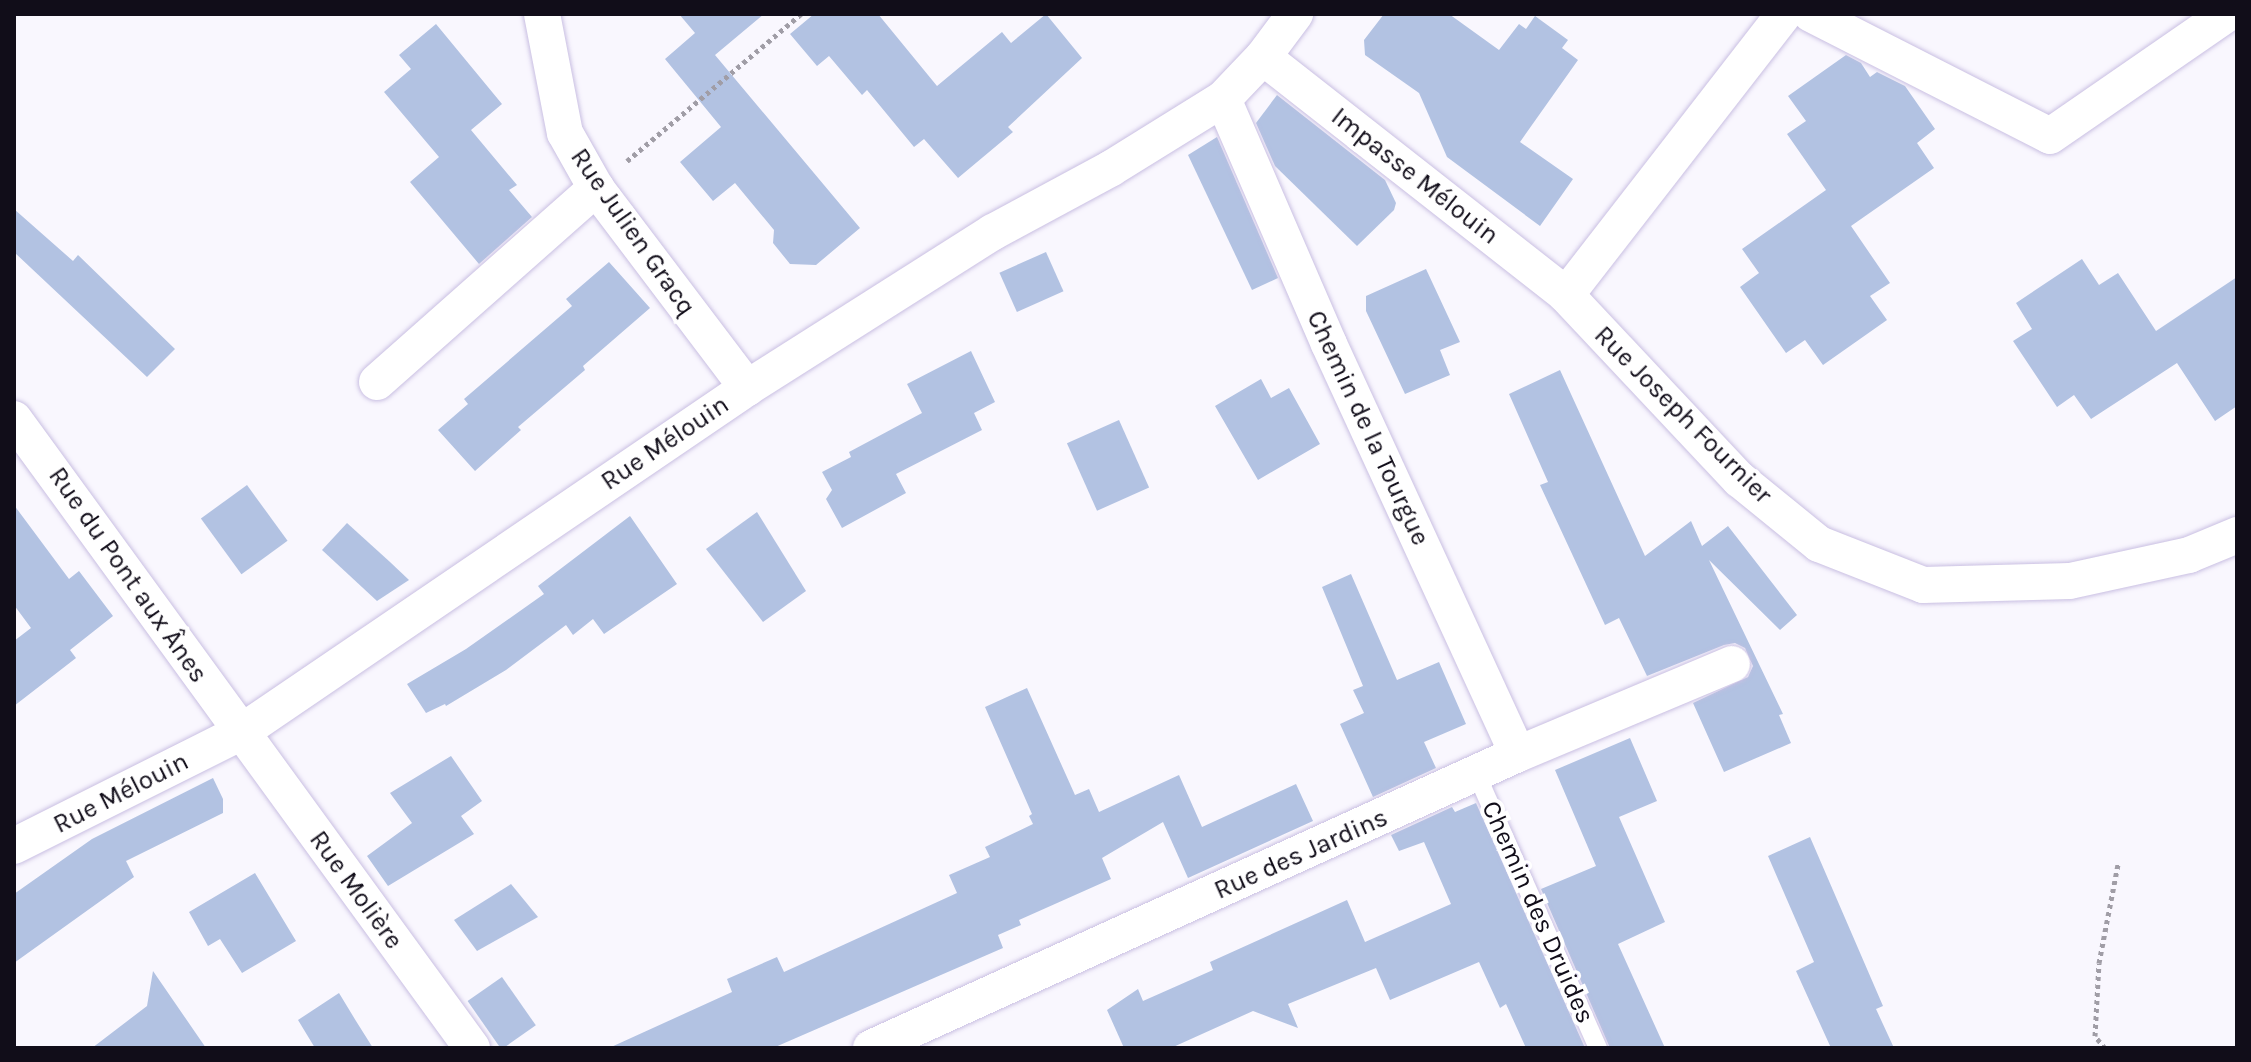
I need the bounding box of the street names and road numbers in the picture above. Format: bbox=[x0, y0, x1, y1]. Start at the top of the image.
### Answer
street label: Impasse Mélouin bbox=[1325, 101, 1505, 251]
street label: Rue Julien Gracq bbox=[564, 142, 702, 322]
street label: Chemin de la Tourgue bbox=[1300, 306, 1436, 550]
street label: Rue Joseph Fournier bbox=[1588, 320, 1778, 510]
street label: Rue Mélouin bbox=[595, 389, 735, 497]
street label: Rue du Pont aux Ânes bbox=[42, 461, 214, 689]
street label: Rue Mélouin bbox=[48, 746, 194, 840]
street label: Chemin des Druides bbox=[1475, 796, 1601, 1028]
street label: Rue des Jardins bbox=[1209, 802, 1393, 906]
street label: Rue Molière bbox=[303, 825, 409, 955]

